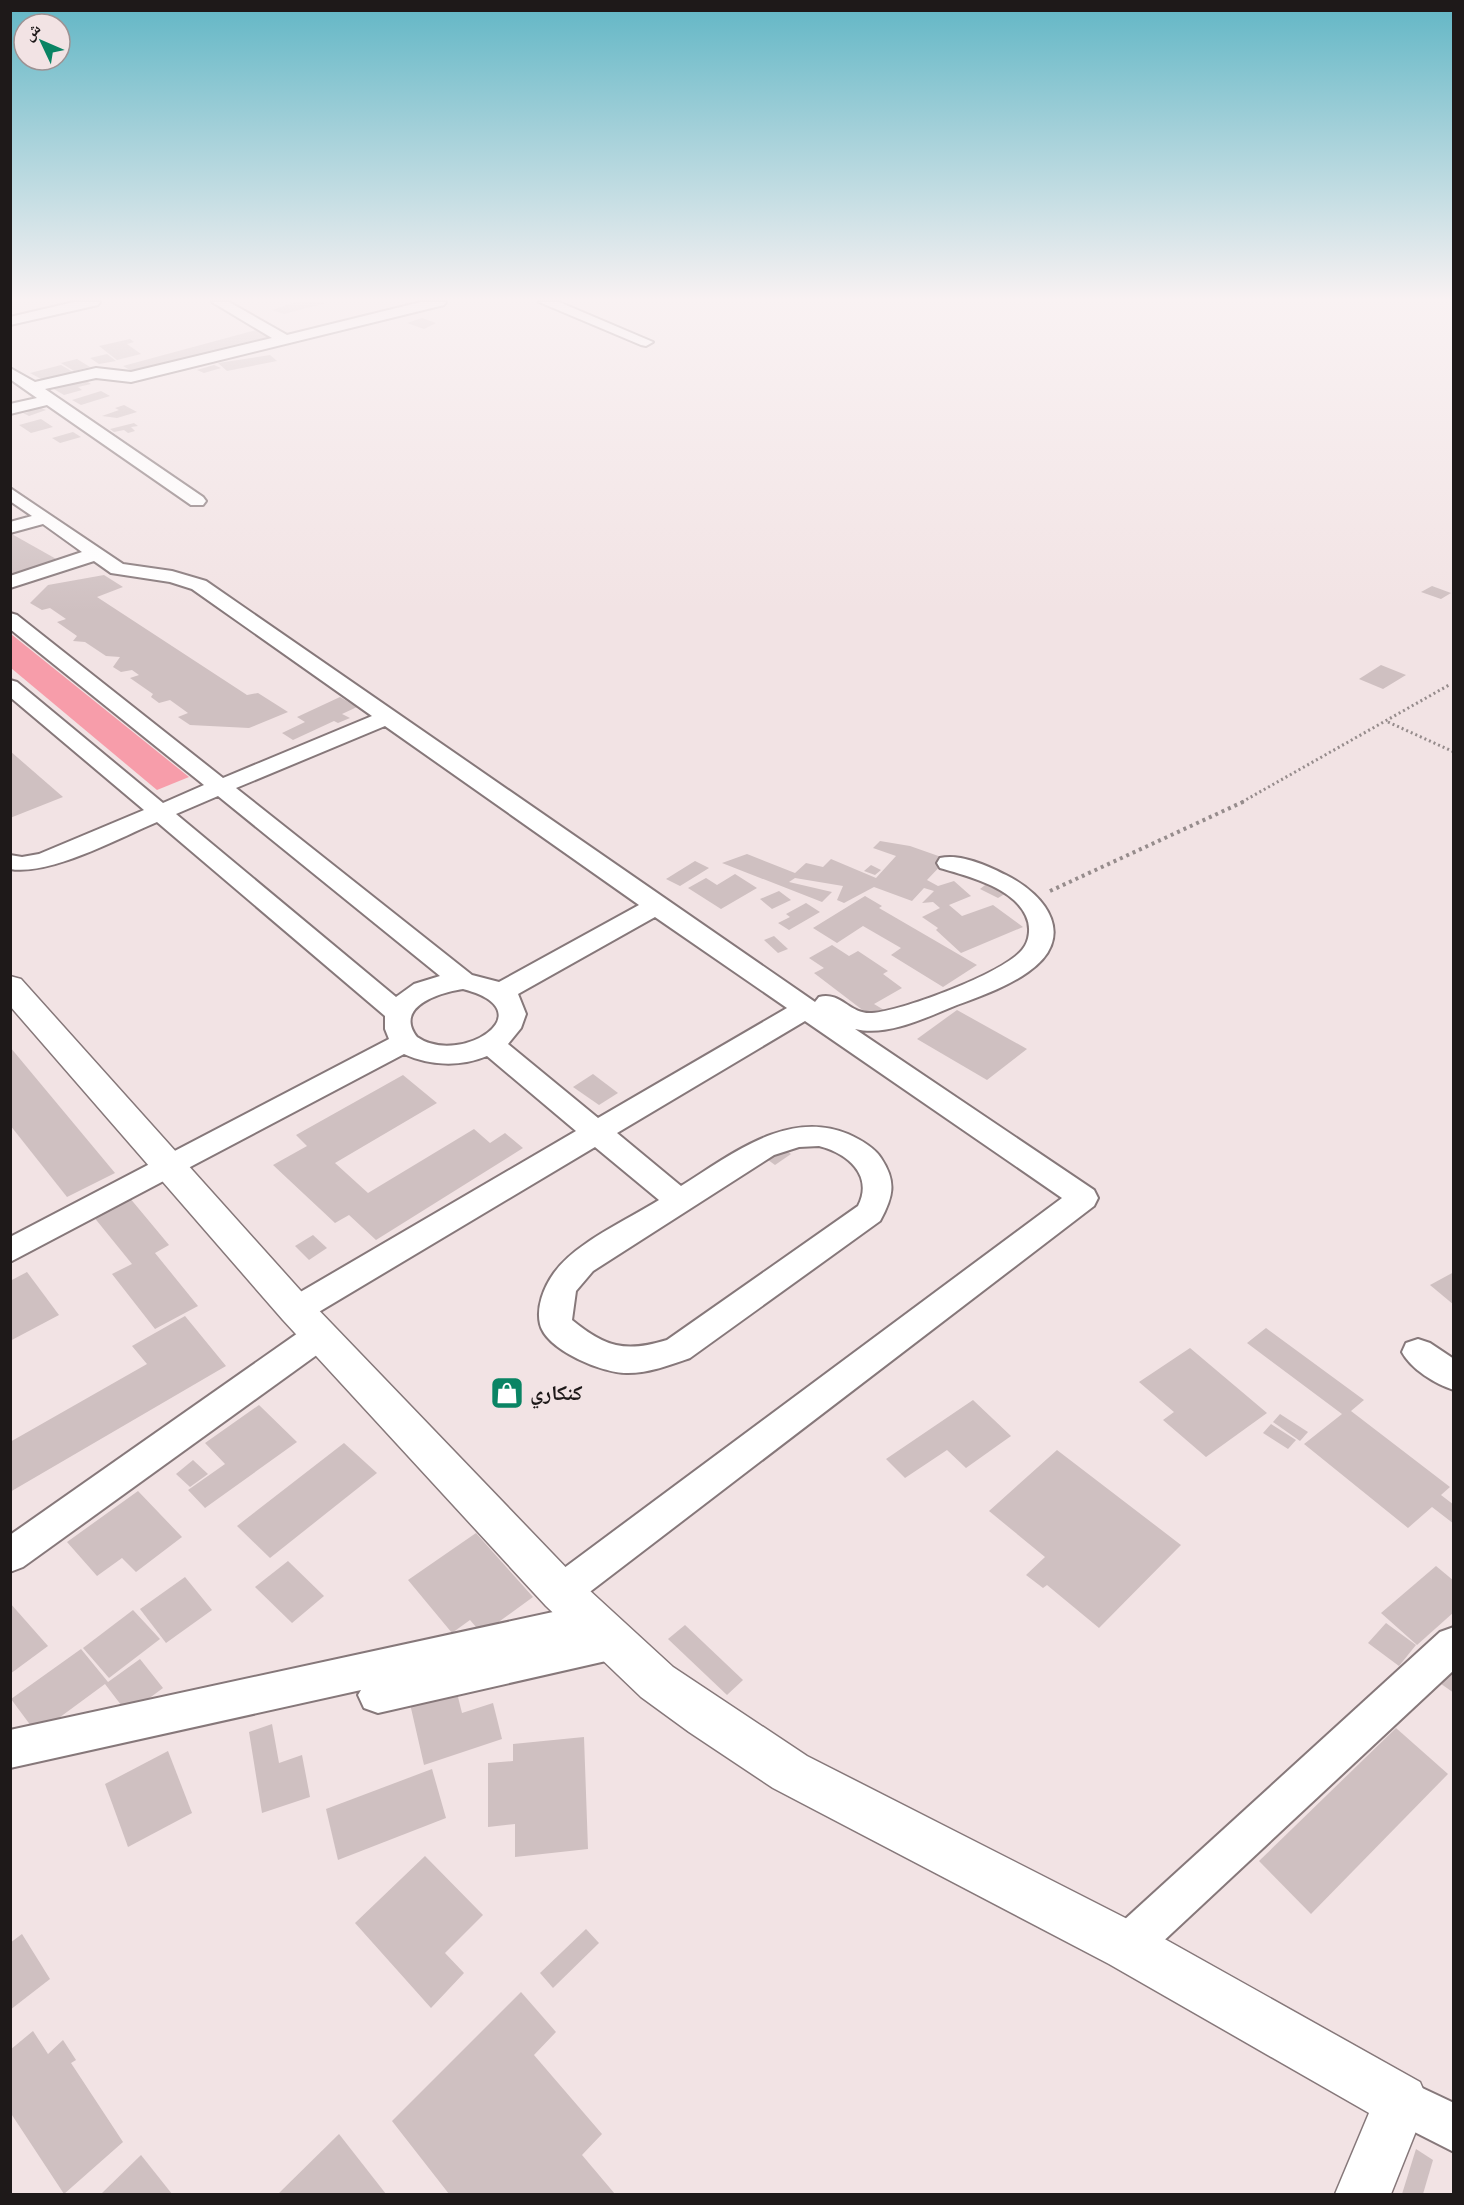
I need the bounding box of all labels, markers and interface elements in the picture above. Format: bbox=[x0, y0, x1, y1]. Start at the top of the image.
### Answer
north arrow bbox=[12, 12, 72, 72]
text: ش bbox=[19, 19, 44, 45]
shop icon: كنكاري bbox=[489, 1375, 525, 1411]
place label: كنكاري bbox=[530, 1380, 583, 1409]

